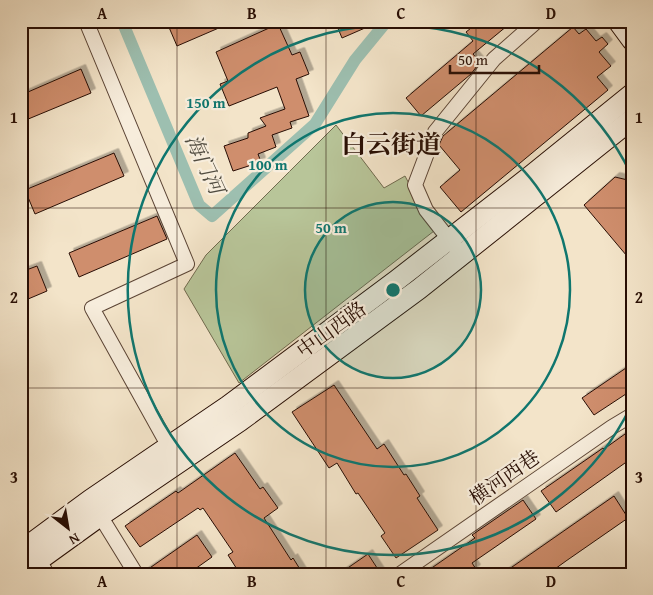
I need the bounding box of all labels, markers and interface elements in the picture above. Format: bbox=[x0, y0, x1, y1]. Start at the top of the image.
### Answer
text: A bbox=[97, 1, 108, 25]
text: B bbox=[247, 1, 257, 25]
text: C bbox=[396, 1, 406, 25]
text: D bbox=[546, 1, 556, 25]
scale bar bbox=[450, 42, 539, 74]
text: 50 m bbox=[458, 49, 489, 70]
text: 150 m bbox=[186, 92, 226, 113]
text: 1 bbox=[10, 105, 18, 129]
text: 1 bbox=[635, 105, 643, 129]
district label: 白云街道 bbox=[341, 126, 441, 162]
water label: 海门河 bbox=[178, 129, 234, 203]
text: 100 m bbox=[248, 154, 288, 175]
text: 50 m bbox=[315, 217, 347, 238]
centre of rings bbox=[384, 281, 402, 299]
text: 2 bbox=[10, 285, 18, 309]
text: 2 bbox=[635, 285, 643, 309]
street label: 中山西路 bbox=[290, 294, 372, 364]
street label: 横河西巷 bbox=[463, 442, 545, 512]
text: 3 bbox=[10, 465, 18, 489]
text: 3 bbox=[635, 465, 643, 489]
north arrow bbox=[42, 502, 92, 552]
text: N bbox=[65, 528, 84, 550]
text: A bbox=[97, 569, 108, 593]
text: B bbox=[247, 569, 257, 593]
text: C bbox=[396, 569, 406, 593]
text: D bbox=[546, 569, 556, 593]

